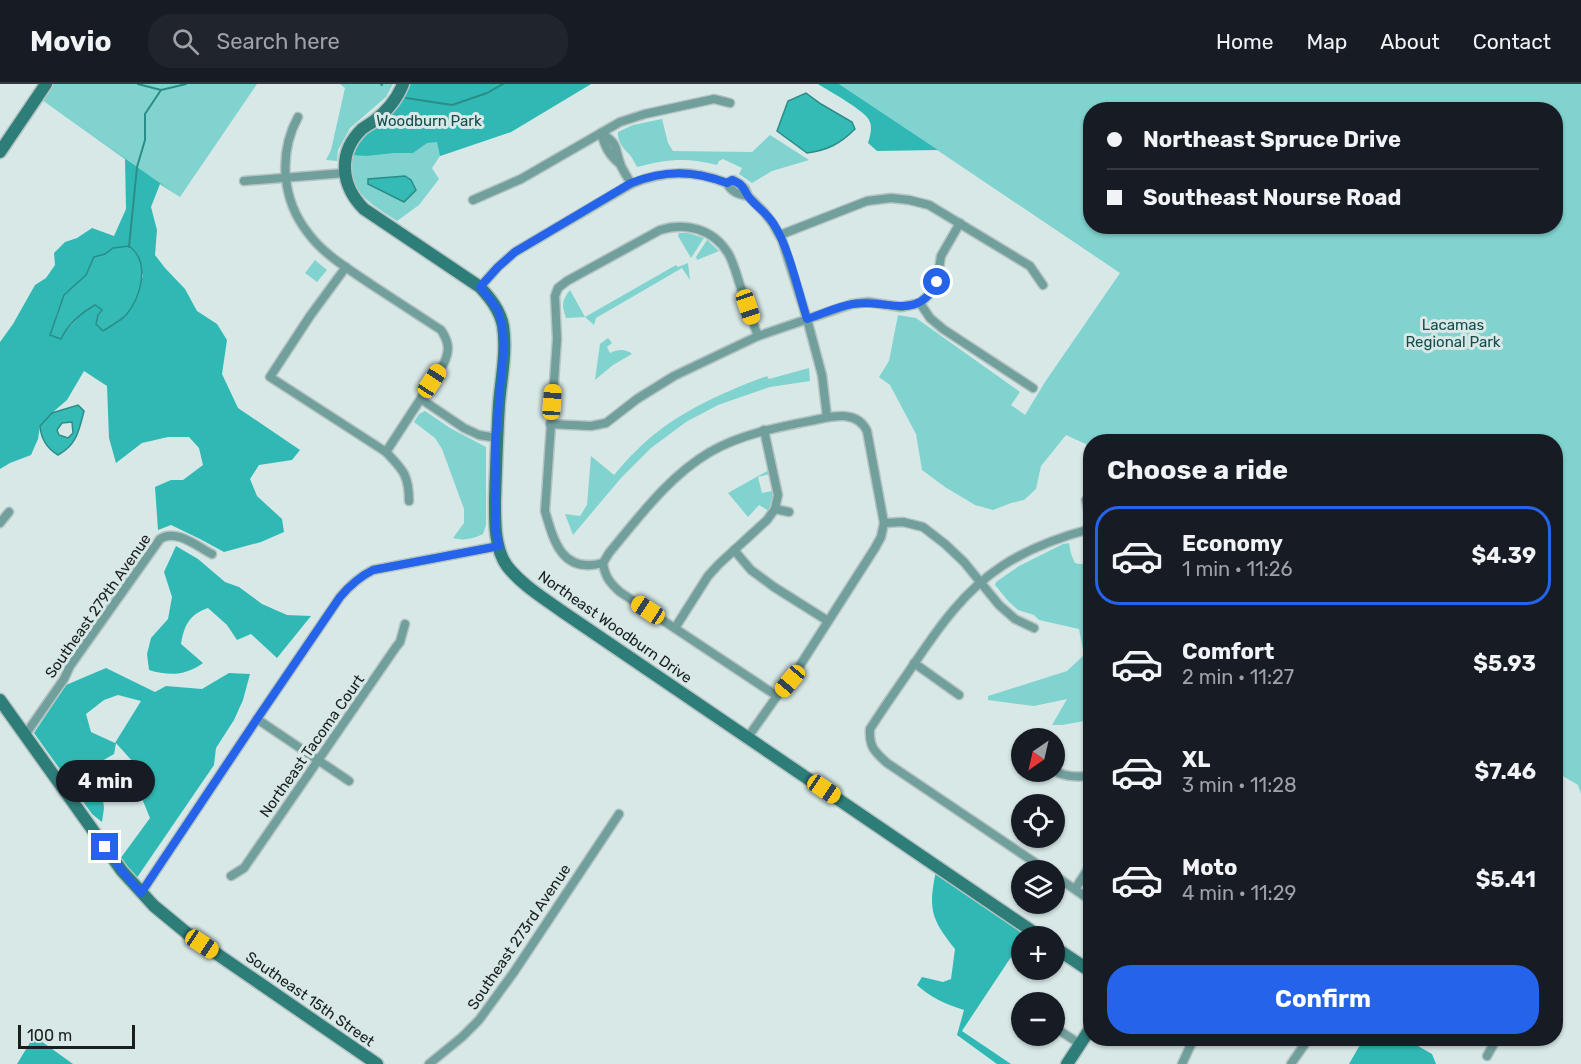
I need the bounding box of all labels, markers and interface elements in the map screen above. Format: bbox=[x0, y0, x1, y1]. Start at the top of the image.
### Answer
search box bbox=[148, 14, 568, 68]
text: Movio bbox=[30, 25, 112, 58]
icon: search bbox=[169, 25, 202, 58]
text: Search here bbox=[217, 28, 340, 55]
text: Home bbox=[1216, 29, 1273, 54]
text: Map bbox=[1306, 29, 1347, 54]
text: About bbox=[1380, 29, 1440, 54]
text: Contact bbox=[1473, 29, 1551, 54]
park label: Woodburn Park bbox=[376, 112, 482, 130]
text: Northeast Spruce Drive bbox=[1143, 126, 1401, 153]
text: Southeast Nourse Road bbox=[1143, 184, 1401, 211]
route start bbox=[923, 268, 950, 295]
car bbox=[734, 287, 762, 327]
park label: Lacamas Regional Park bbox=[1405, 316, 1501, 351]
car bbox=[415, 361, 449, 401]
car bbox=[542, 383, 562, 421]
text: Choose a ride bbox=[1107, 454, 1288, 486]
icon: car bbox=[1110, 529, 1164, 583]
street label: Southeast 279th Avenue bbox=[41, 530, 155, 682]
text: Economy bbox=[1182, 530, 1283, 557]
text: $4.39 bbox=[1472, 542, 1536, 569]
text: 1 min · 11:26 bbox=[1182, 557, 1293, 581]
street label: Northeast Woodburn Drive bbox=[535, 567, 695, 687]
car bbox=[628, 593, 668, 627]
icon: car bbox=[1110, 637, 1164, 691]
text: Comfort bbox=[1182, 638, 1274, 665]
text: $5.93 bbox=[1473, 650, 1536, 677]
car bbox=[772, 661, 808, 701]
text: 2 min · 11:27 bbox=[1182, 665, 1294, 689]
street label: Northeast Tacoma Court bbox=[256, 671, 368, 821]
north arrow bbox=[1011, 728, 1065, 782]
map controls bbox=[1011, 728, 1065, 1046]
icon: car bbox=[1110, 745, 1164, 799]
text: XL bbox=[1182, 746, 1210, 773]
text: $7.46 bbox=[1475, 758, 1536, 785]
callout: 4 min bbox=[56, 760, 154, 802]
text: 4 min bbox=[78, 769, 133, 793]
car bbox=[804, 771, 844, 807]
text: 3 min · 11:28 bbox=[1182, 773, 1297, 797]
button: locate bbox=[1011, 794, 1065, 848]
route end bbox=[91, 833, 118, 860]
icon: car bbox=[1110, 853, 1164, 907]
text: Moto bbox=[1182, 854, 1237, 881]
button: layers bbox=[1011, 860, 1065, 914]
street label: Southeast 273rd Avenue bbox=[464, 861, 574, 1013]
text: $5.41 bbox=[1476, 866, 1536, 893]
text: 4 min · 11:29 bbox=[1182, 881, 1296, 905]
car bbox=[182, 926, 222, 962]
button: + bbox=[1011, 926, 1065, 980]
street label: Southeast 15th Street bbox=[242, 948, 378, 1050]
button: Confirm bbox=[1107, 965, 1539, 1034]
button: − bbox=[1011, 992, 1065, 1046]
scale bar bbox=[18, 1022, 135, 1050]
text: 100 m bbox=[27, 1026, 72, 1045]

